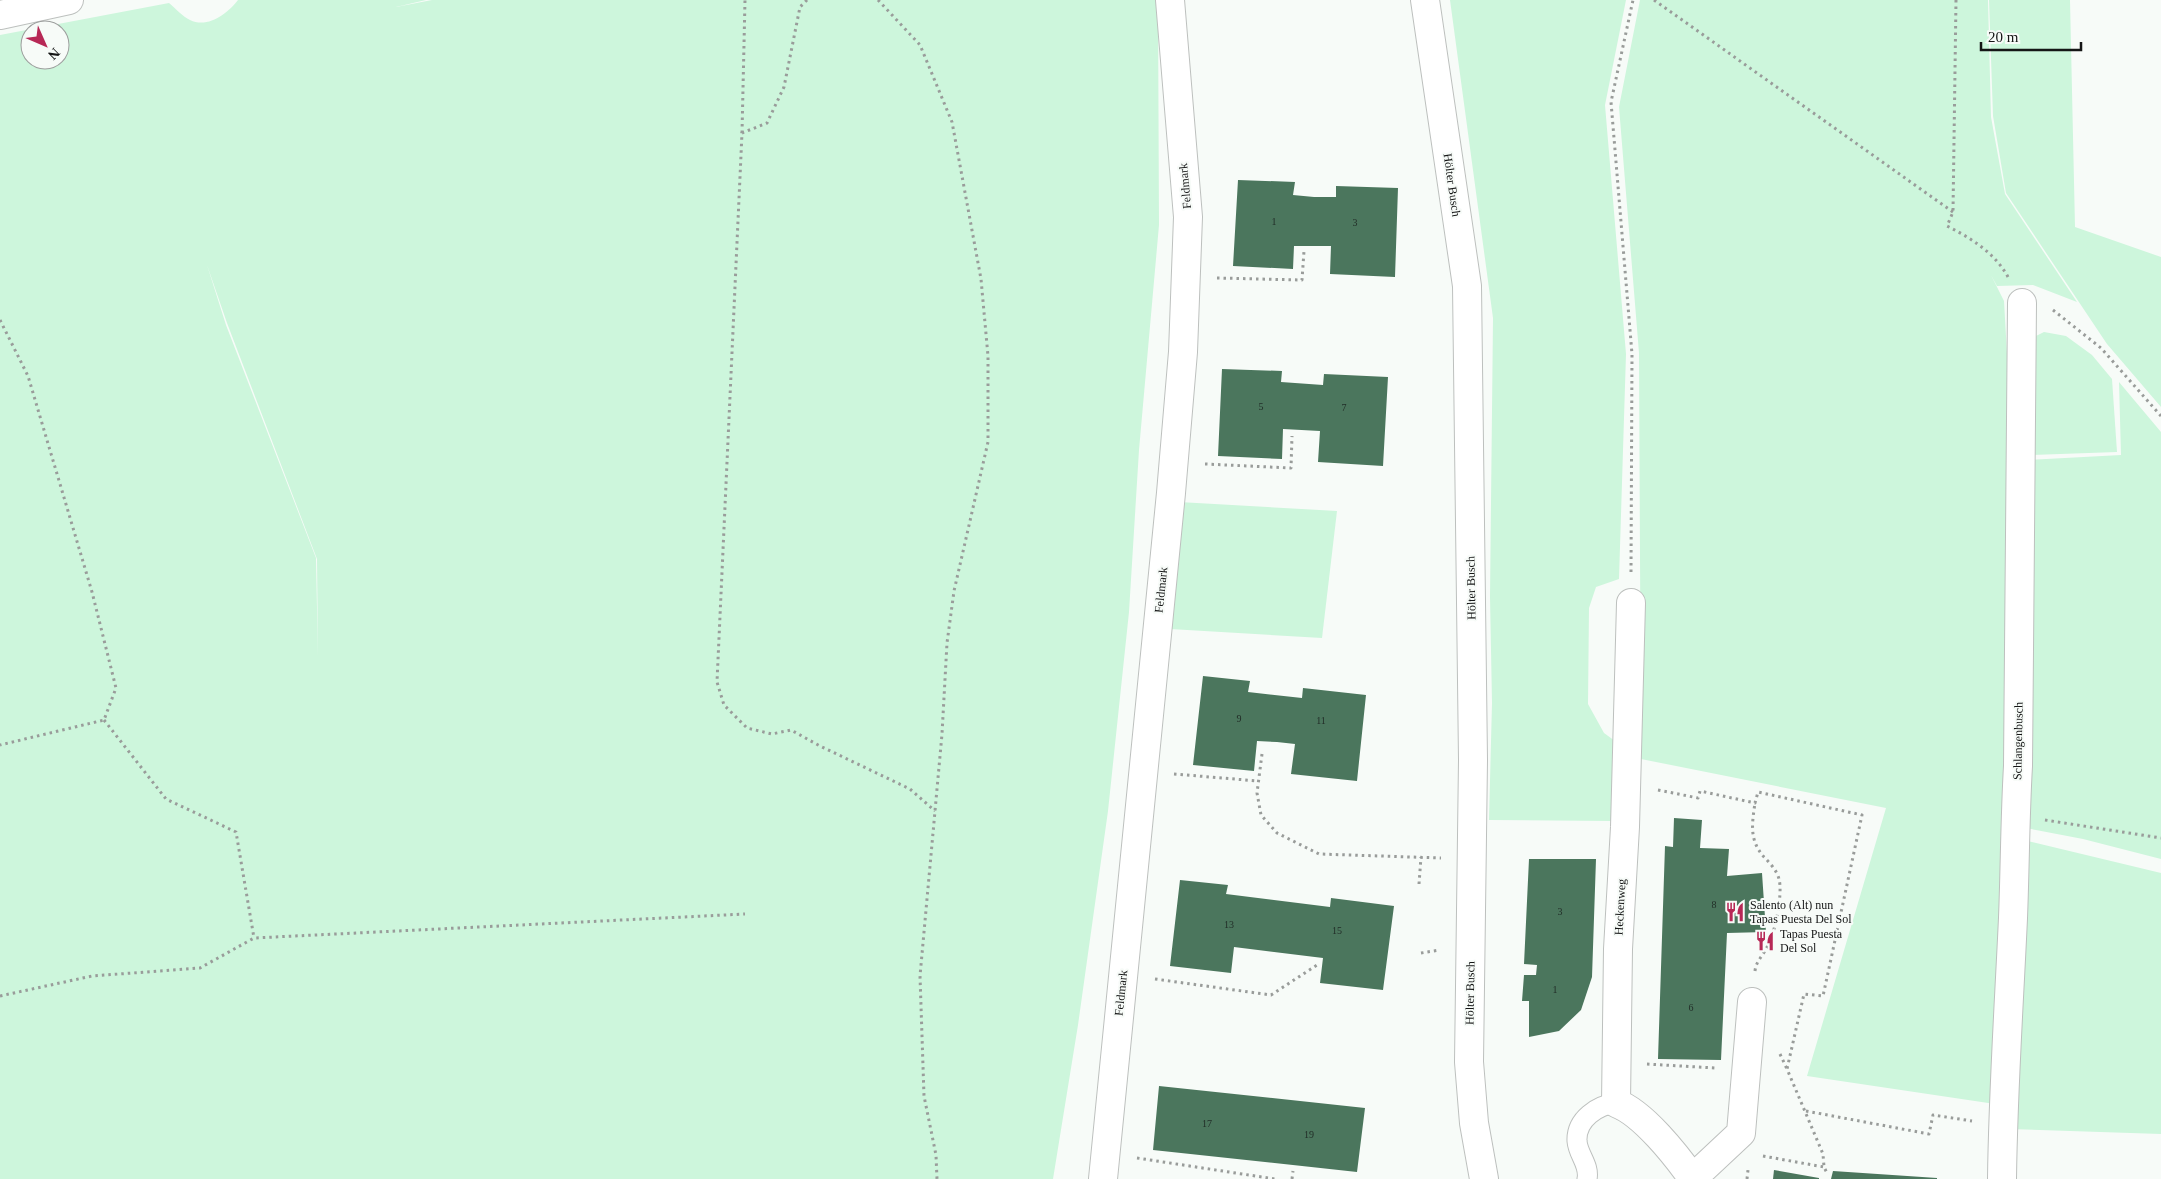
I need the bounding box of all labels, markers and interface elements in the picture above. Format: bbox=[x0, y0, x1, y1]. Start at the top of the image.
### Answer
north arrow bbox=[20, 20, 70, 70]
scale bar bbox=[1981, 20, 2081, 52]
text: 20 m bbox=[1988, 29, 2019, 45]
text: N bbox=[45, 45, 63, 63]
street label: Hölter Busch bbox=[1441, 153, 1463, 217]
street label: Feldmark bbox=[1176, 162, 1194, 210]
house number: 1 bbox=[1272, 216, 1277, 227]
house number: 3 bbox=[1353, 217, 1358, 228]
house number: 5 bbox=[1259, 401, 1264, 412]
house number: 7 bbox=[1342, 402, 1347, 413]
street label: Hölter Busch bbox=[1463, 556, 1479, 620]
street label: Feldmark bbox=[1152, 566, 1170, 614]
street label: Schlangenbusch bbox=[2010, 702, 2026, 780]
house number: 9 bbox=[1237, 713, 1242, 724]
house number: 11 bbox=[1316, 715, 1326, 726]
street label: Heckenweg bbox=[1612, 878, 1628, 936]
place label: Salento (Alt) nun Tapas Puesta Del Sol bbox=[1750, 898, 1852, 926]
house number: 8 bbox=[1712, 899, 1717, 910]
restaurant icon: Salento (Alt) nun Tapas Puesta Del Sol bbox=[1724, 901, 1746, 923]
house number: 3 bbox=[1558, 906, 1563, 917]
house number: 13 bbox=[1224, 919, 1234, 930]
house number: 15 bbox=[1332, 925, 1342, 936]
place label: Tapas Puesta Del Sol bbox=[1780, 927, 1843, 955]
restaurant icon: Tapas Puesta Del Sol bbox=[1754, 930, 1776, 952]
street label: Hölter Busch bbox=[1462, 961, 1478, 1025]
street label: Feldmark bbox=[1112, 969, 1130, 1017]
house number: 1 bbox=[1553, 984, 1558, 995]
house number: 6 bbox=[1689, 1002, 1694, 1013]
house number: 17 bbox=[1202, 1118, 1212, 1129]
house number: 19 bbox=[1304, 1129, 1314, 1140]

